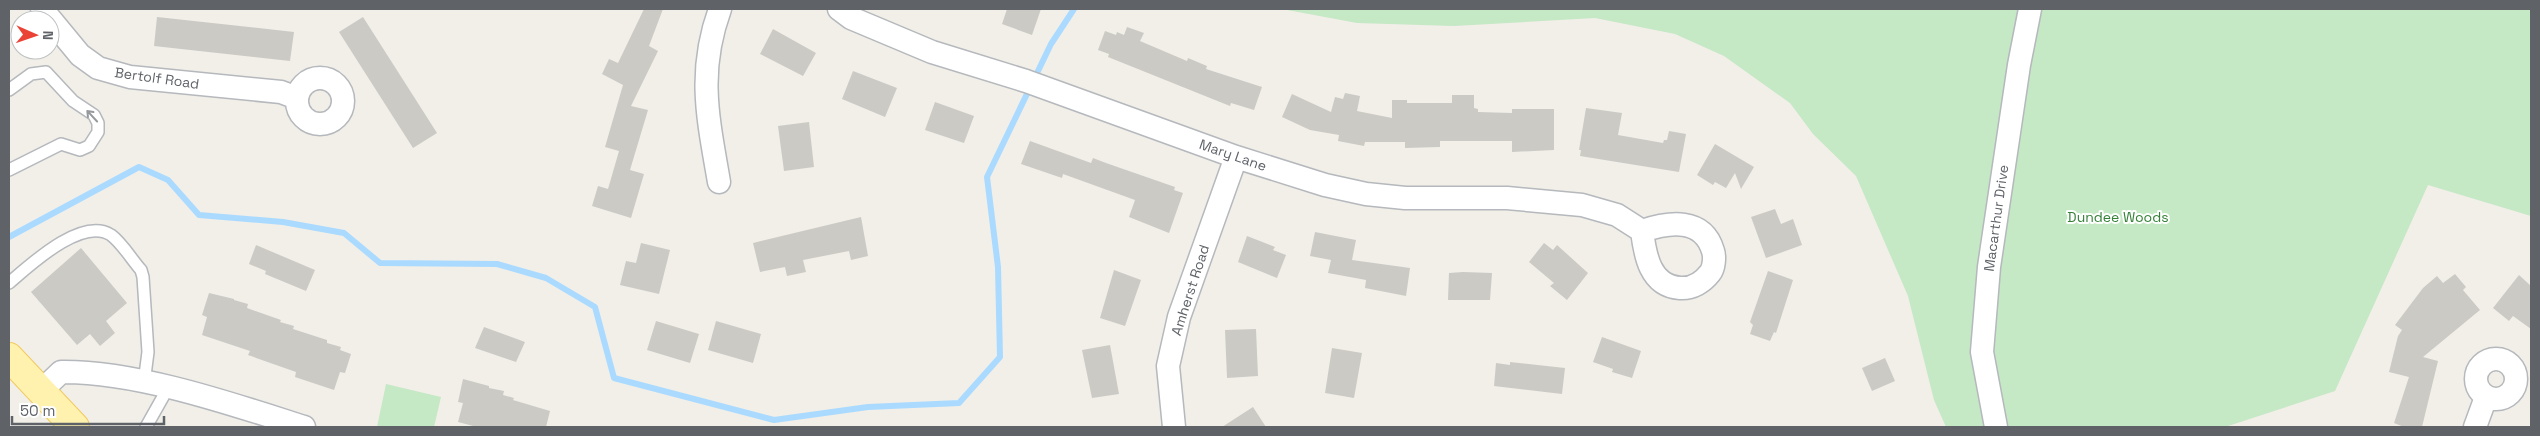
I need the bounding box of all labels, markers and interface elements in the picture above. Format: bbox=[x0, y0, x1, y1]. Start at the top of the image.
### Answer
north arrow bbox=[10, 10, 60, 60]
text: N bbox=[39, 30, 57, 40]
street label: Bertolf Road bbox=[114, 63, 200, 93]
one-way arrow bbox=[86, 110, 98, 122]
street label: Mary Lane bbox=[1197, 135, 1269, 175]
street label: Macarthur Drive bbox=[1980, 163, 2012, 273]
park label: Dundee Woods bbox=[2067, 208, 2169, 226]
street label: Amherst Road bbox=[1167, 242, 1213, 338]
scale bar bbox=[12, 394, 165, 426]
text: 50 m bbox=[20, 401, 55, 420]

